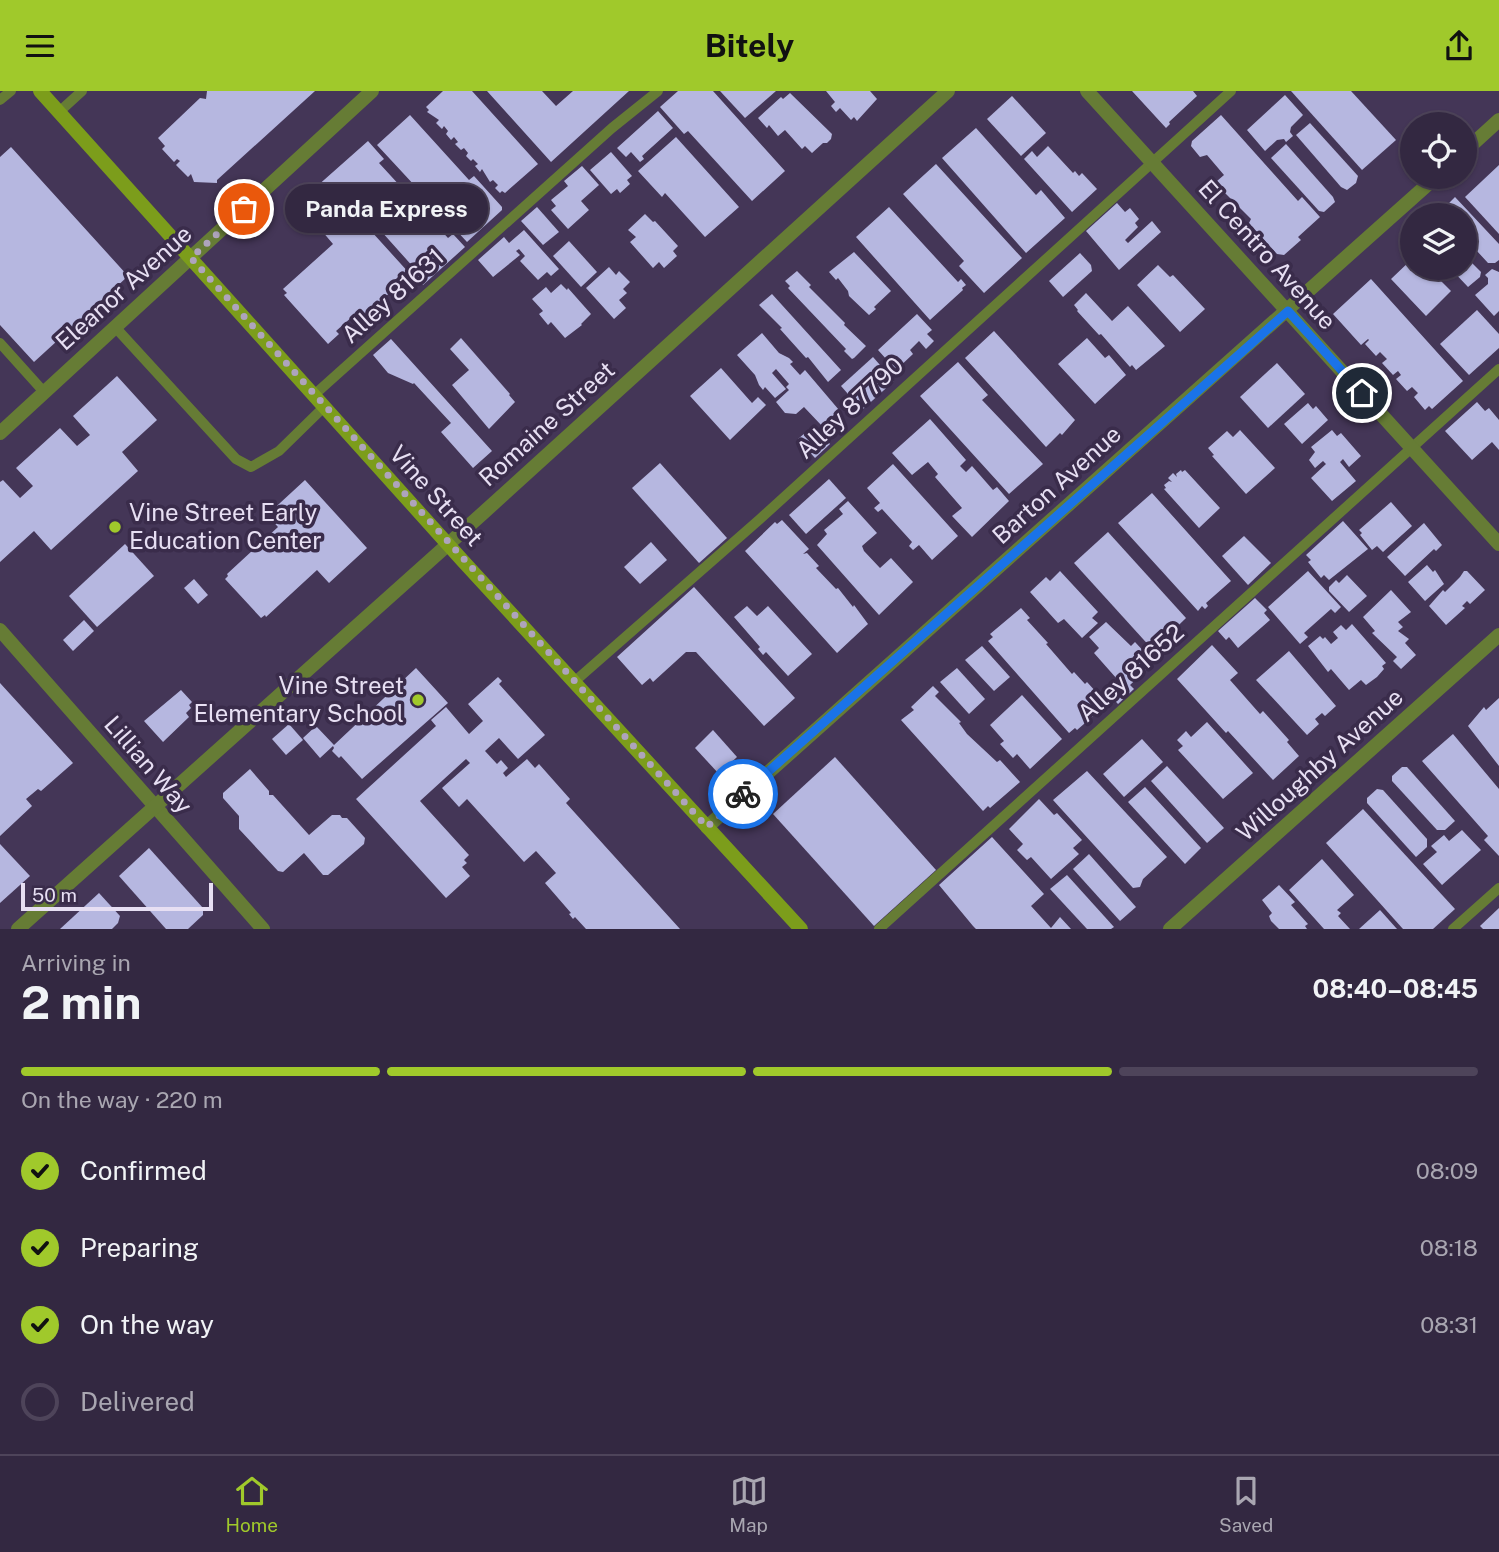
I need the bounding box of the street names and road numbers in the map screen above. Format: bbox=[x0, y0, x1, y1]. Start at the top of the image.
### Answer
street label: El Centro Avenue bbox=[1193, 174, 1342, 335]
street label: Eleanor Avenue bbox=[50, 219, 197, 356]
street label: Alley 81631 bbox=[336, 242, 449, 348]
street label: Alley 87790 bbox=[790, 351, 909, 464]
street label: Romaine Street bbox=[473, 355, 620, 491]
street label: Barton Avenue bbox=[986, 419, 1126, 549]
street label: Vine Street bbox=[384, 439, 489, 551]
street label: Alley 81652 bbox=[1072, 617, 1189, 727]
street label: Willoughby Avenue bbox=[1230, 682, 1408, 846]
street label: Lillian Way bbox=[99, 710, 199, 819]

